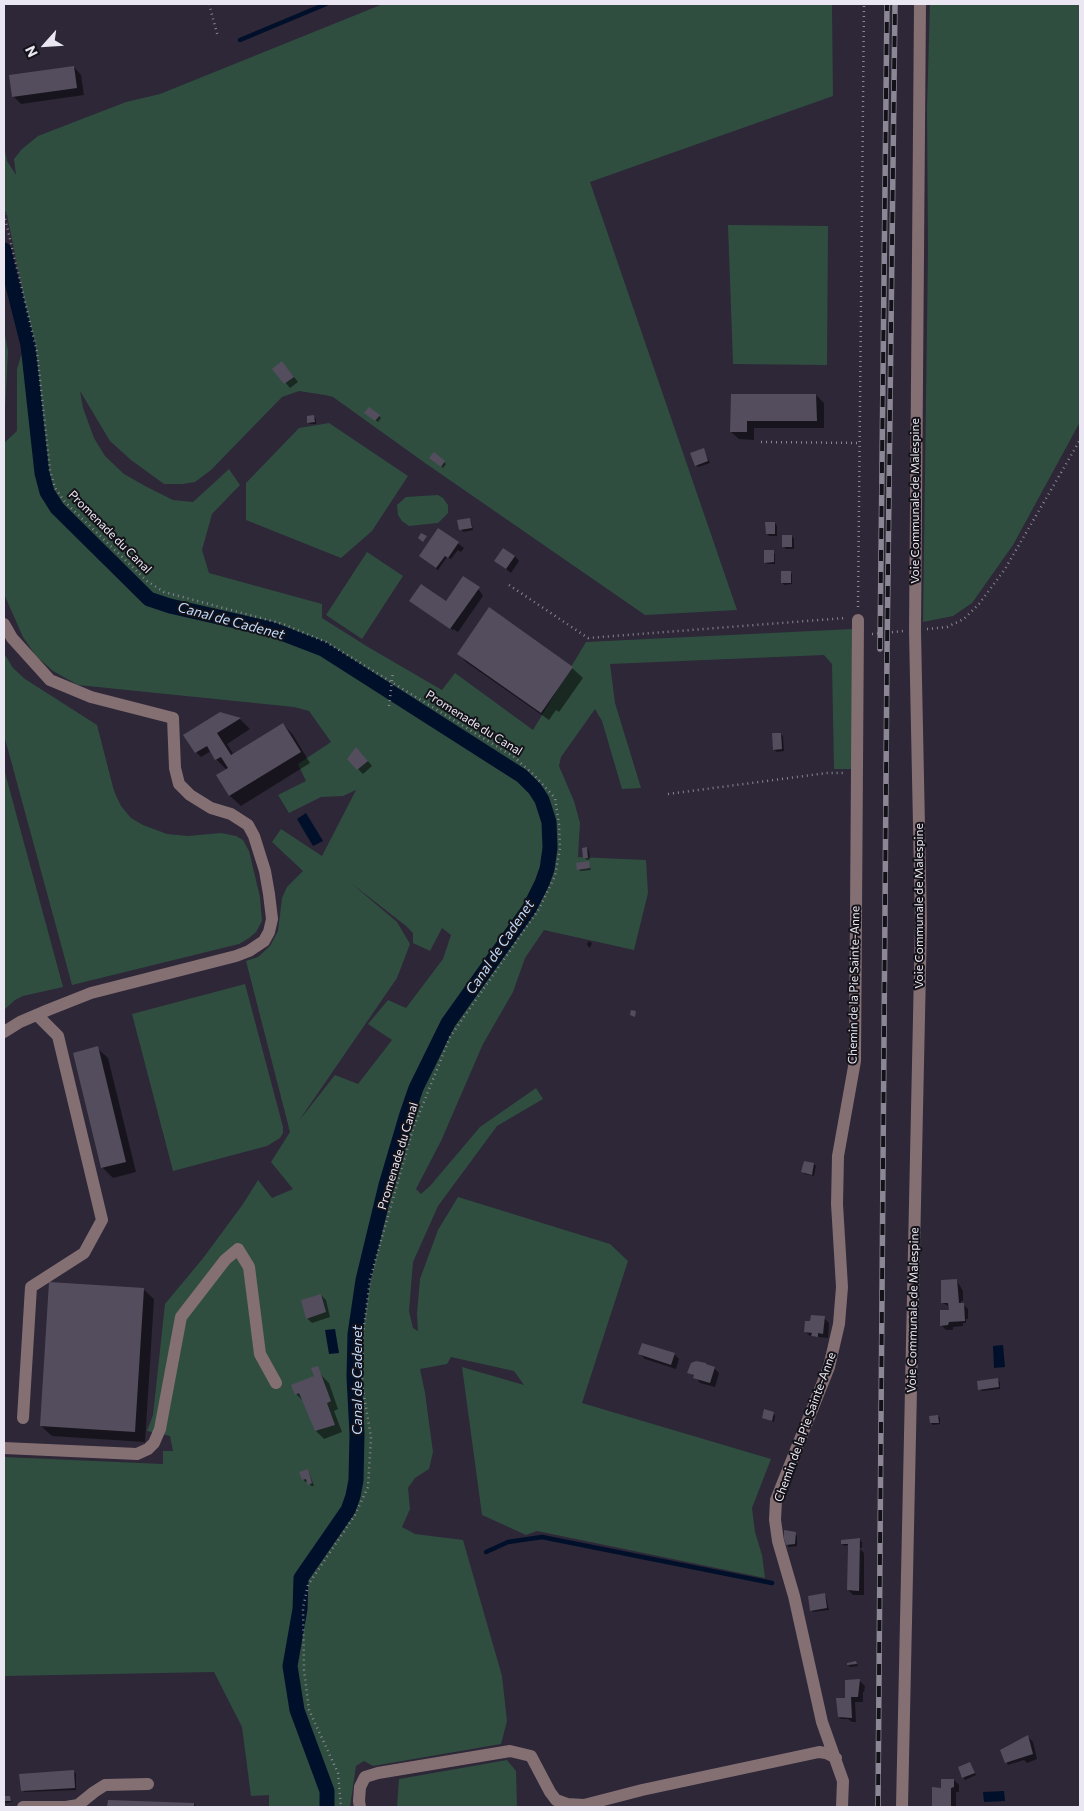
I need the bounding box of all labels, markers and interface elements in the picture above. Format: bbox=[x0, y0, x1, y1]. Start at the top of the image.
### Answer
north arrow bbox=[20, 20, 70, 70]
text: N bbox=[21, 43, 41, 60]
street label: Voie Communale de Malespine bbox=[908, 418, 922, 584]
street label: Promenade du Canal bbox=[66, 488, 154, 576]
water label: Canal de Cadenet bbox=[176, 599, 286, 643]
street label: Promenade du Canal bbox=[423, 687, 525, 759]
street label: Voie Communale de Malespine bbox=[912, 823, 926, 989]
water label: Canal de Cadenet bbox=[462, 897, 538, 997]
street label: Chemin de la Pie Sainte-Anne bbox=[845, 906, 863, 1064]
street label: Promenade du Canal bbox=[375, 1101, 421, 1211]
street label: Voie Communale de Malespine bbox=[904, 1227, 922, 1393]
water label: Canal de Cadenet bbox=[349, 1325, 365, 1435]
street label: Chemin de la Pie Sainte-Anne bbox=[771, 1350, 839, 1504]

